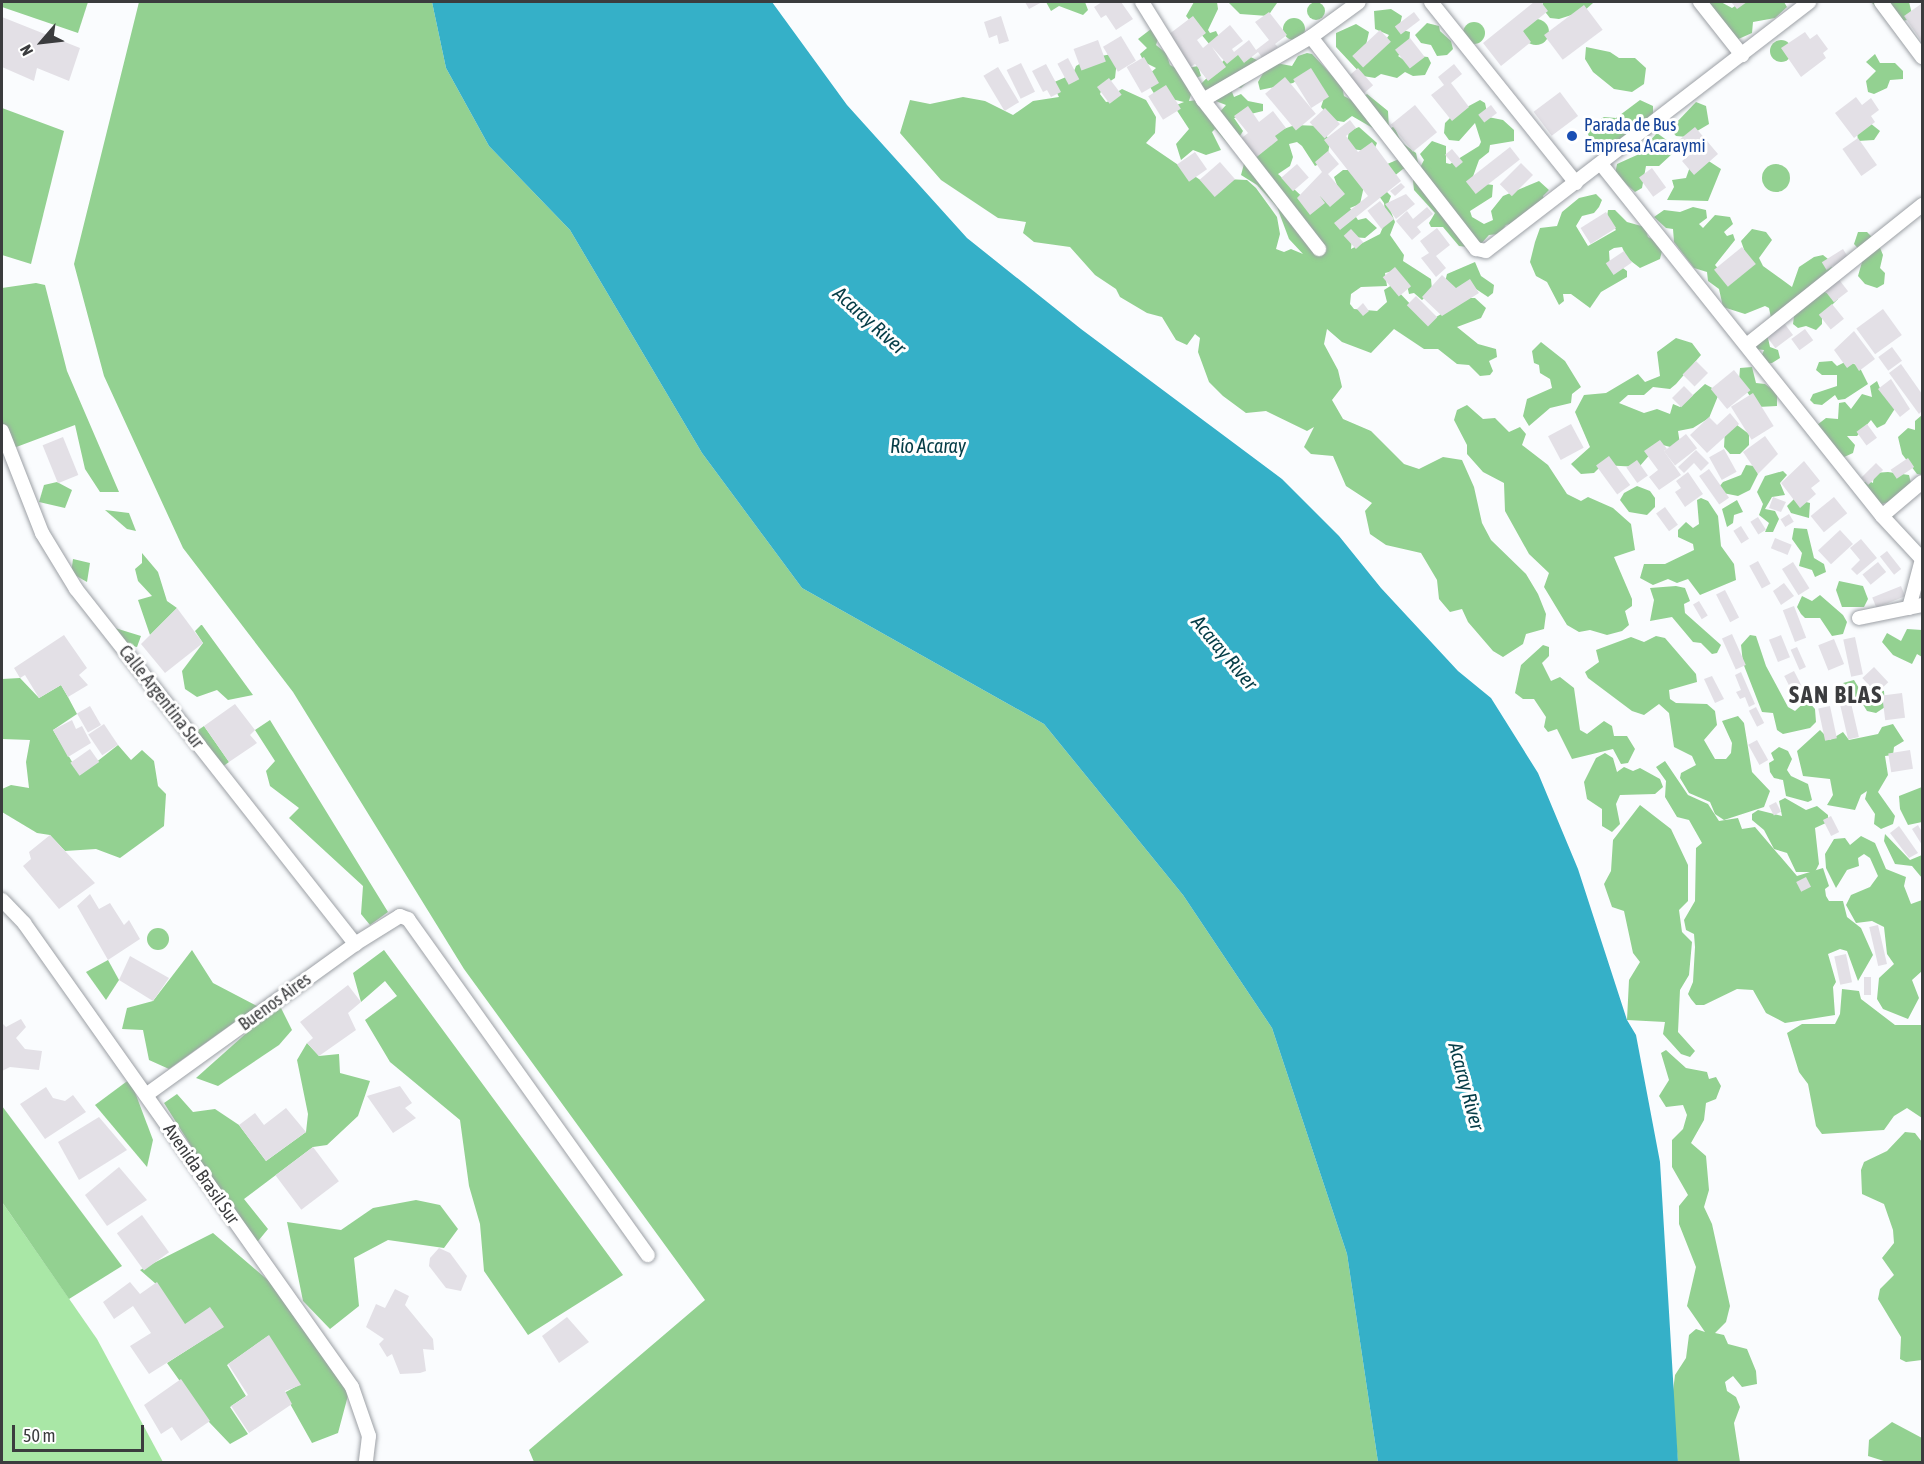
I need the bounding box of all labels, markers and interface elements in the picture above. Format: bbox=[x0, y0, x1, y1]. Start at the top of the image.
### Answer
north arrow bbox=[12, 12, 72, 72]
text: N bbox=[16, 42, 36, 59]
place label: Parada de Bus Empresa Acaraymi bbox=[1584, 115, 1706, 158]
marker: Parada de Bus Empresa Acaraymi bbox=[1565, 129, 1579, 143]
water label: Acaray River bbox=[829, 281, 911, 359]
water label: Río Acaray bbox=[890, 433, 966, 457]
water label: Acaray River bbox=[1187, 610, 1263, 694]
street label: Calle Argentina Sur bbox=[114, 641, 208, 753]
district label: SAN BLAS bbox=[1789, 681, 1883, 709]
street label: Buenos Aires bbox=[235, 969, 315, 1035]
water label: Acaray River bbox=[1444, 1040, 1490, 1132]
street label: Avenida Brasil Sur bbox=[158, 1120, 244, 1228]
scale bar bbox=[15, 1413, 147, 1451]
text: 50 m bbox=[23, 1425, 55, 1446]

